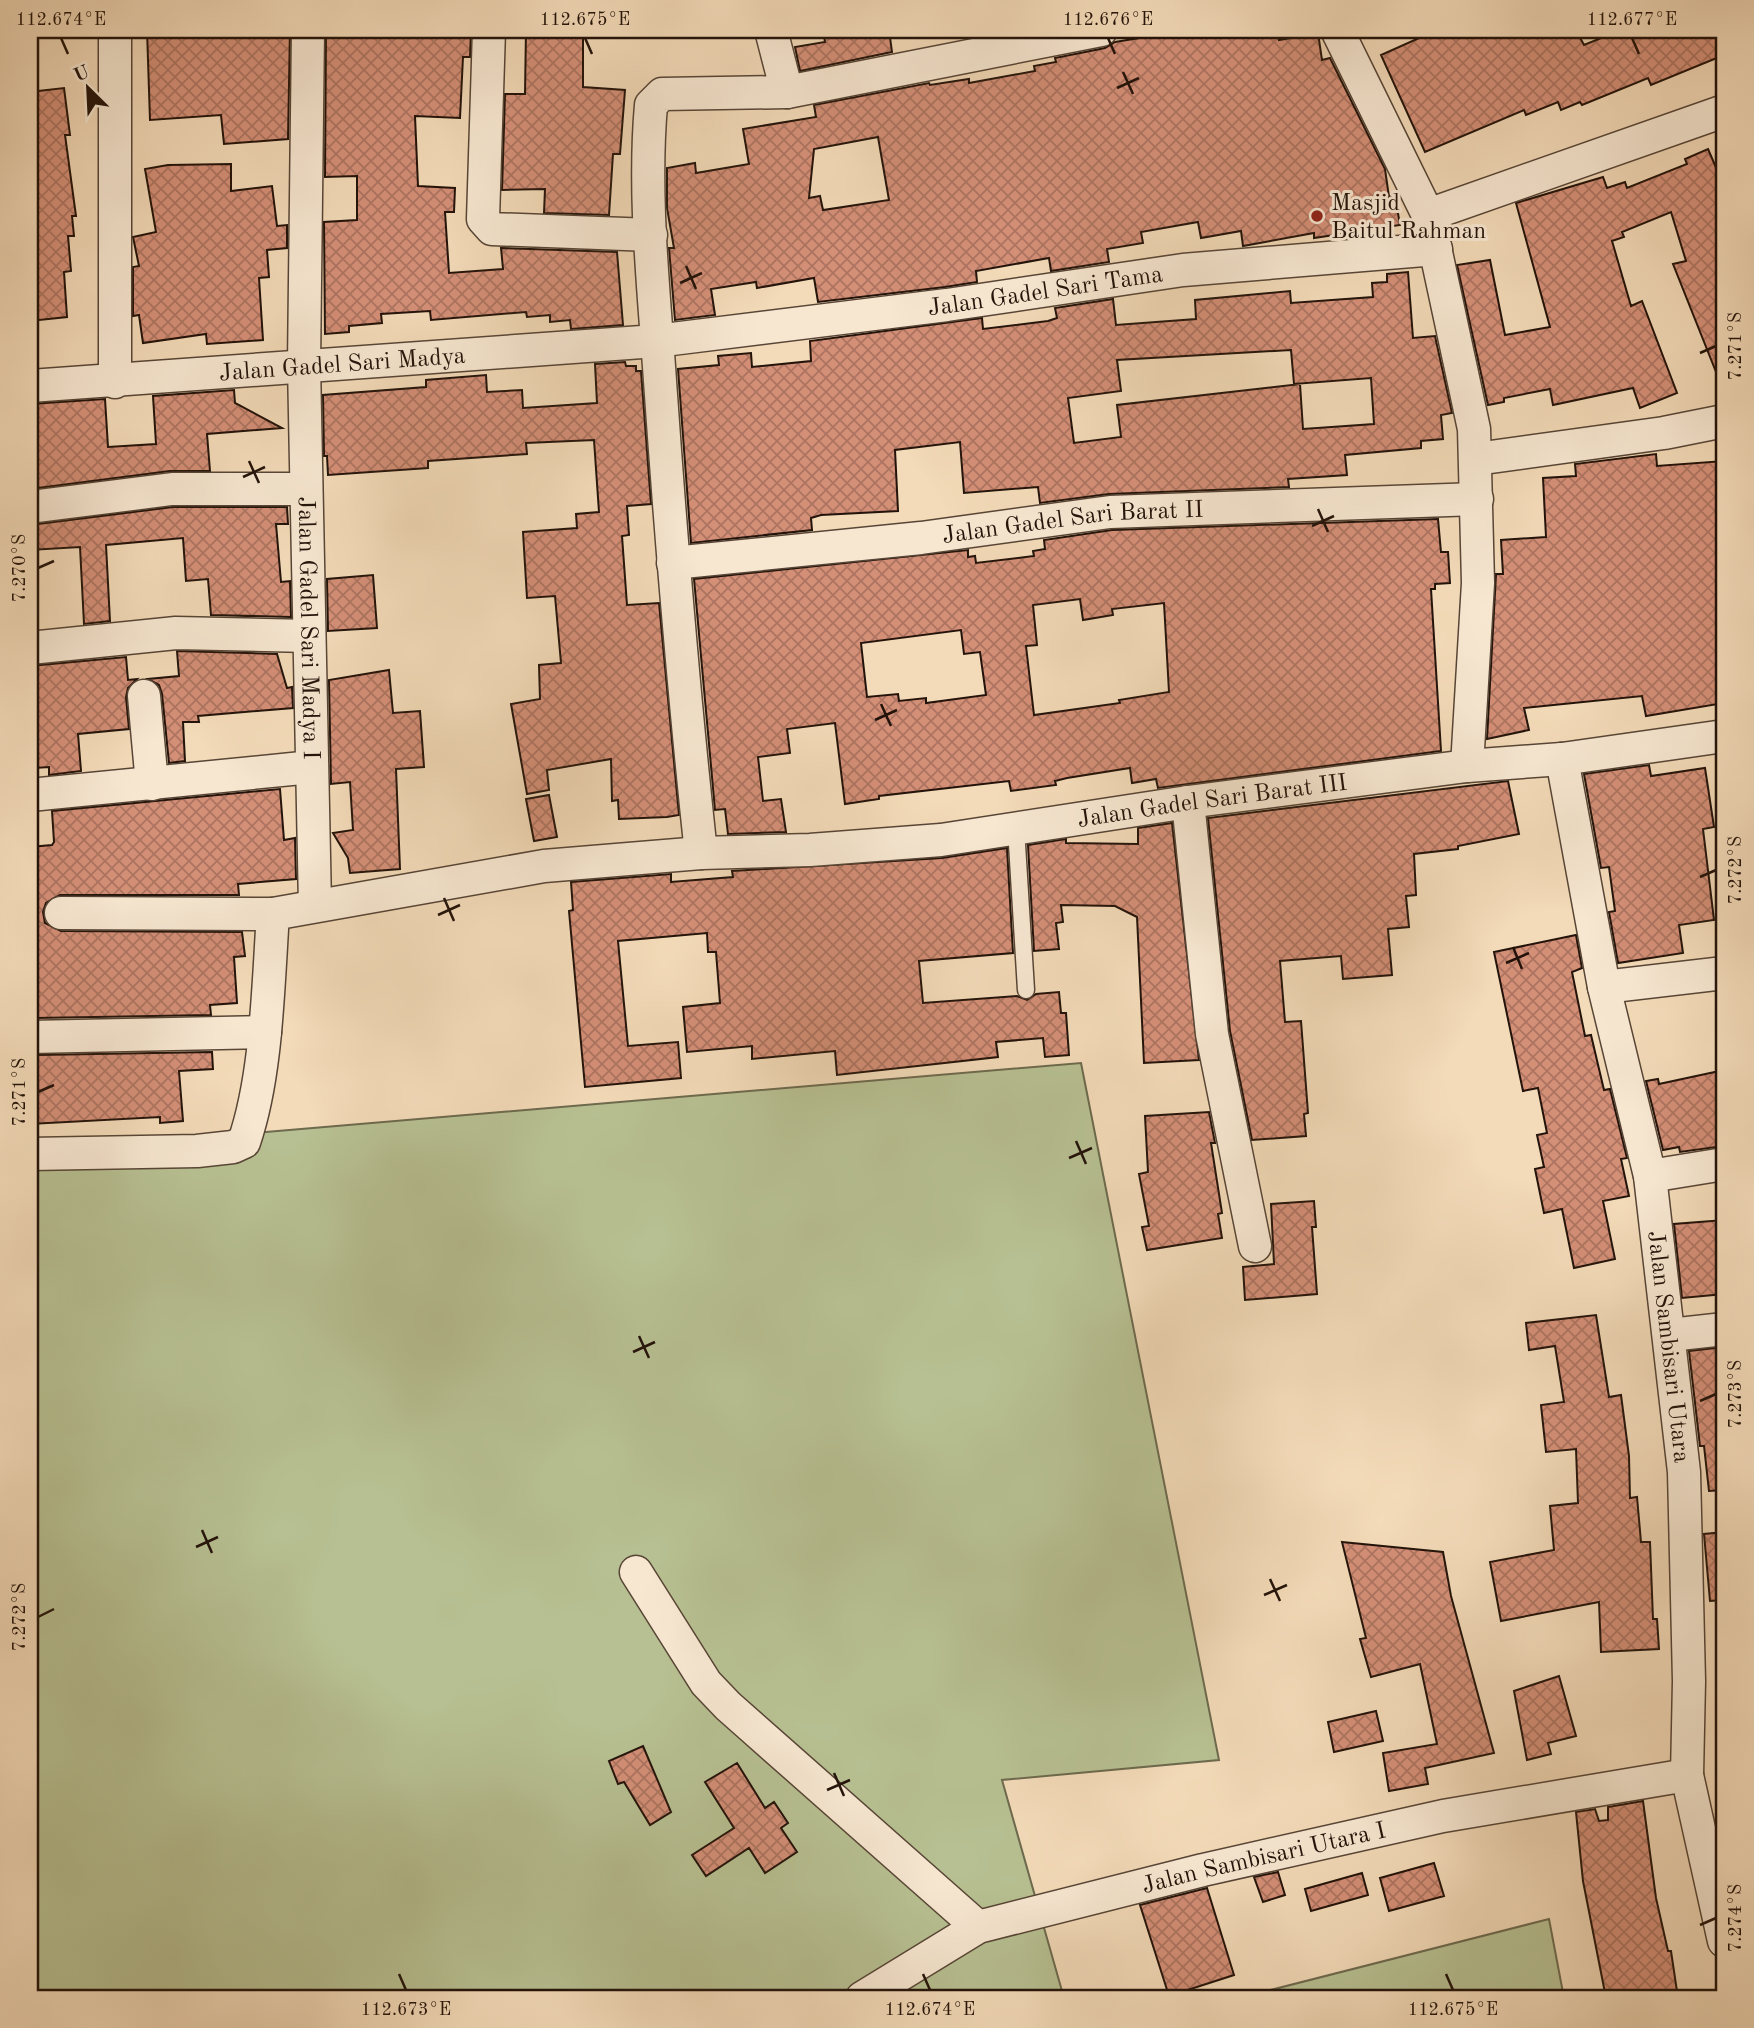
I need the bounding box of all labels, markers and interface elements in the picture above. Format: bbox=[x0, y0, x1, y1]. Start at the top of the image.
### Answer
text: 112.674°E bbox=[16, 11, 106, 29]
text: 112.675°E bbox=[540, 11, 630, 29]
text: 112.676°E bbox=[1063, 11, 1153, 29]
text: 112.677°E bbox=[1587, 11, 1677, 29]
north arrow bbox=[52, 52, 122, 122]
text: U bbox=[71, 63, 93, 87]
place label: Masjid Baitul Rahman bbox=[1331, 192, 1486, 244]
marker: Masjid Baitul Rahman bbox=[1309, 208, 1325, 224]
street label: Jalan Gadel Sari Tama bbox=[926, 263, 1165, 321]
text: 7.271°S bbox=[1727, 312, 1745, 380]
street label: Jalan Gadel Sari Madya bbox=[218, 345, 466, 386]
street label: Jalan Gadel Sari Madya I bbox=[293, 496, 322, 760]
street label: Jalan Gadel Sari Barat II bbox=[941, 499, 1204, 549]
text: 7.270°S bbox=[11, 534, 29, 602]
street label: Jalan Gadel Sari Barat III bbox=[1076, 772, 1349, 833]
text: 7.272°S bbox=[1727, 836, 1745, 904]
text: 7.271°S bbox=[11, 1058, 29, 1126]
street label: Jalan Sambisari Utara bbox=[1642, 1229, 1693, 1464]
text: 7.273°S bbox=[1727, 1360, 1745, 1428]
text: 7.272°S bbox=[11, 1583, 29, 1651]
street label: Jalan Sambisari Utara I bbox=[1140, 1819, 1388, 1899]
text: 7.274°S bbox=[1727, 1884, 1745, 1952]
text: 112.673°E bbox=[361, 2001, 451, 2019]
text: 112.674°E bbox=[885, 2001, 975, 2019]
text: 112.675°E bbox=[1408, 2001, 1498, 2019]

